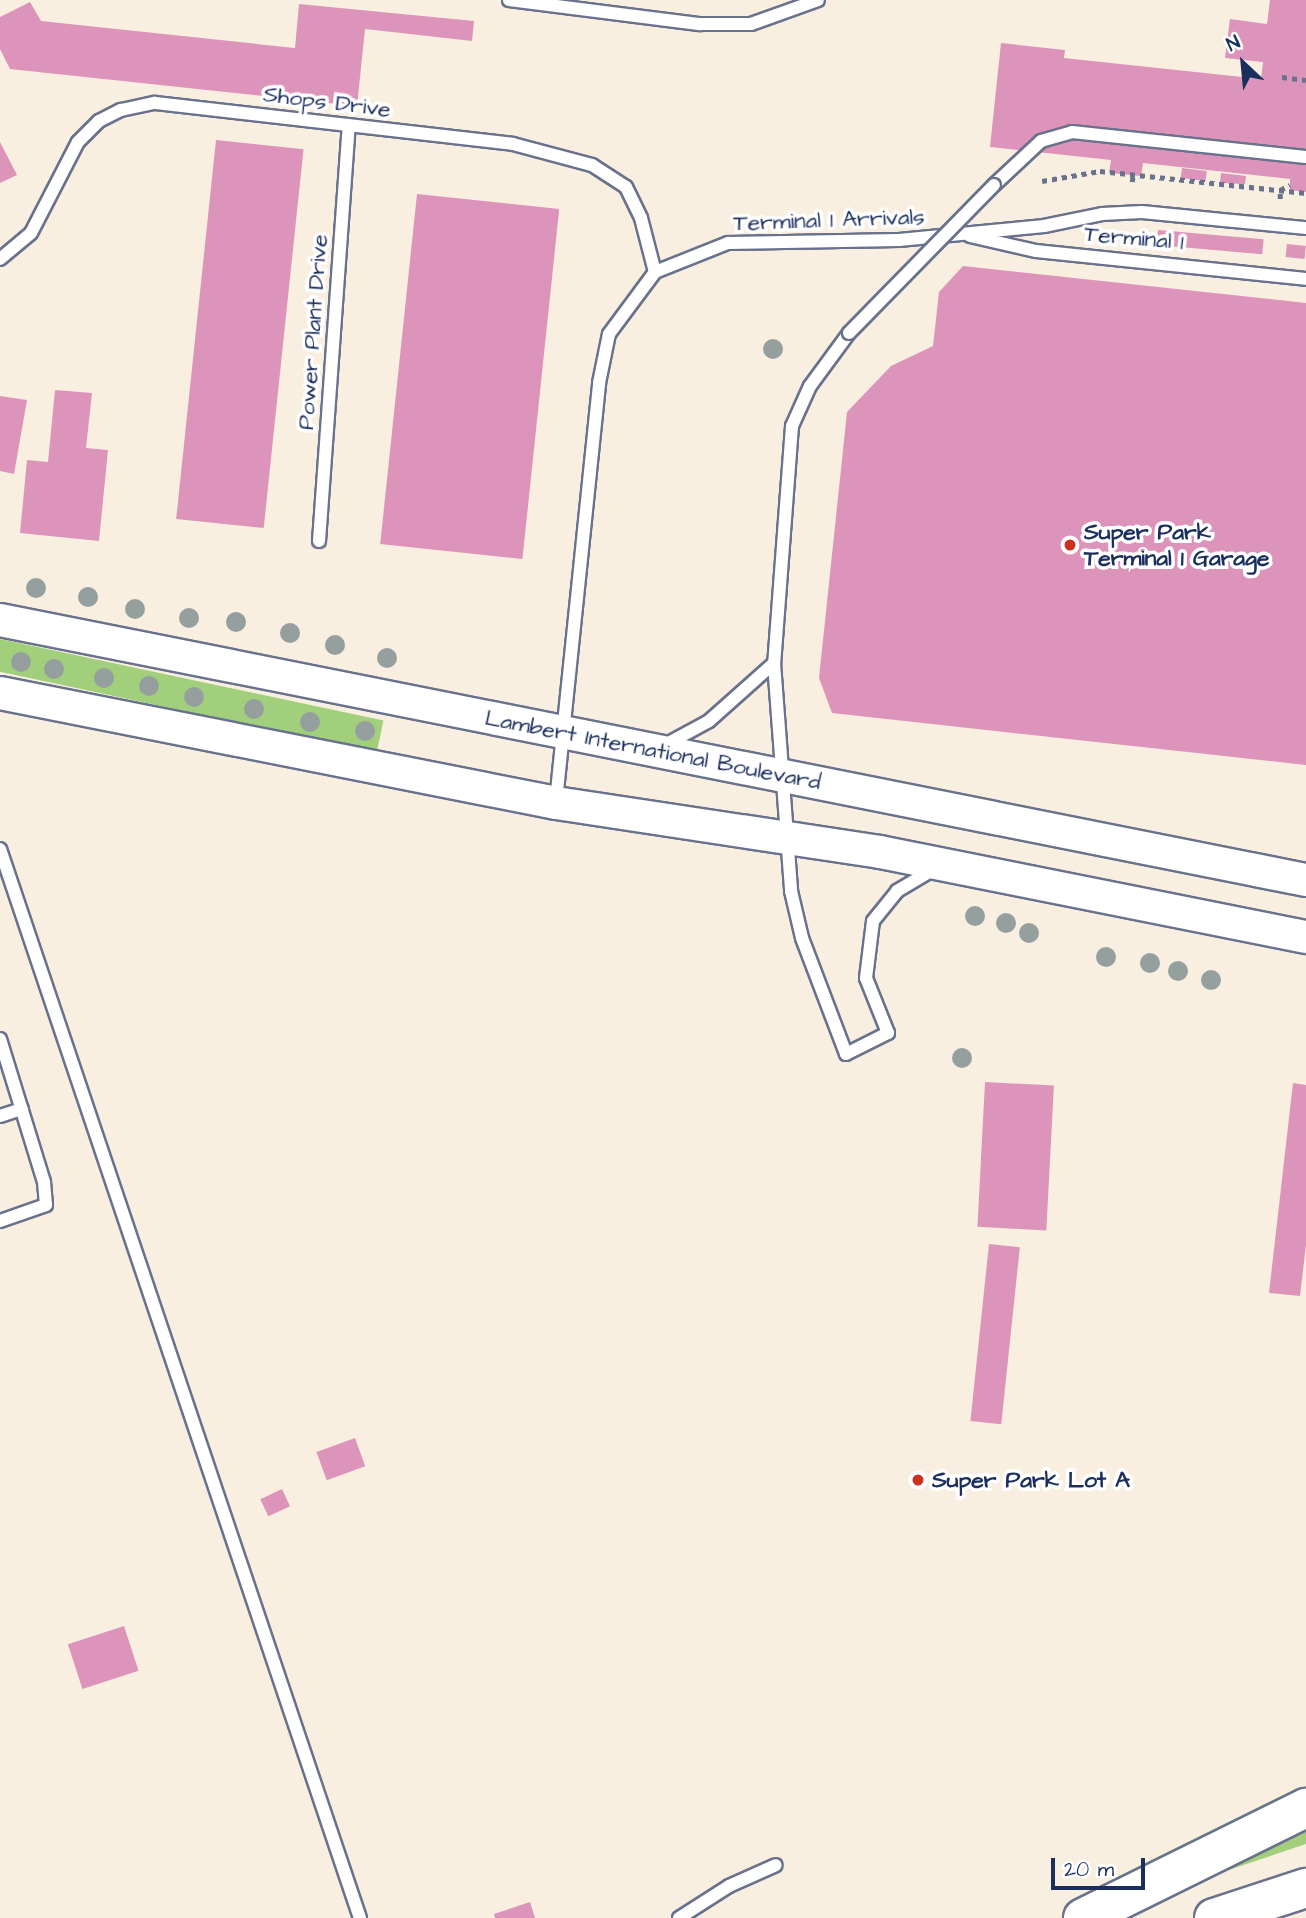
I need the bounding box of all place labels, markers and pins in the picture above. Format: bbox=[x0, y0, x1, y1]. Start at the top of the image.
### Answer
place label: Super Park Terminal 1 Garage bbox=[1084, 518, 1269, 572]
marker: Super Park Terminal 1 Garage bbox=[1062, 537, 1078, 553]
place label: Super Park Lot A bbox=[932, 1466, 1130, 1494]
marker: Super Park Lot A bbox=[910, 1472, 926, 1488]

